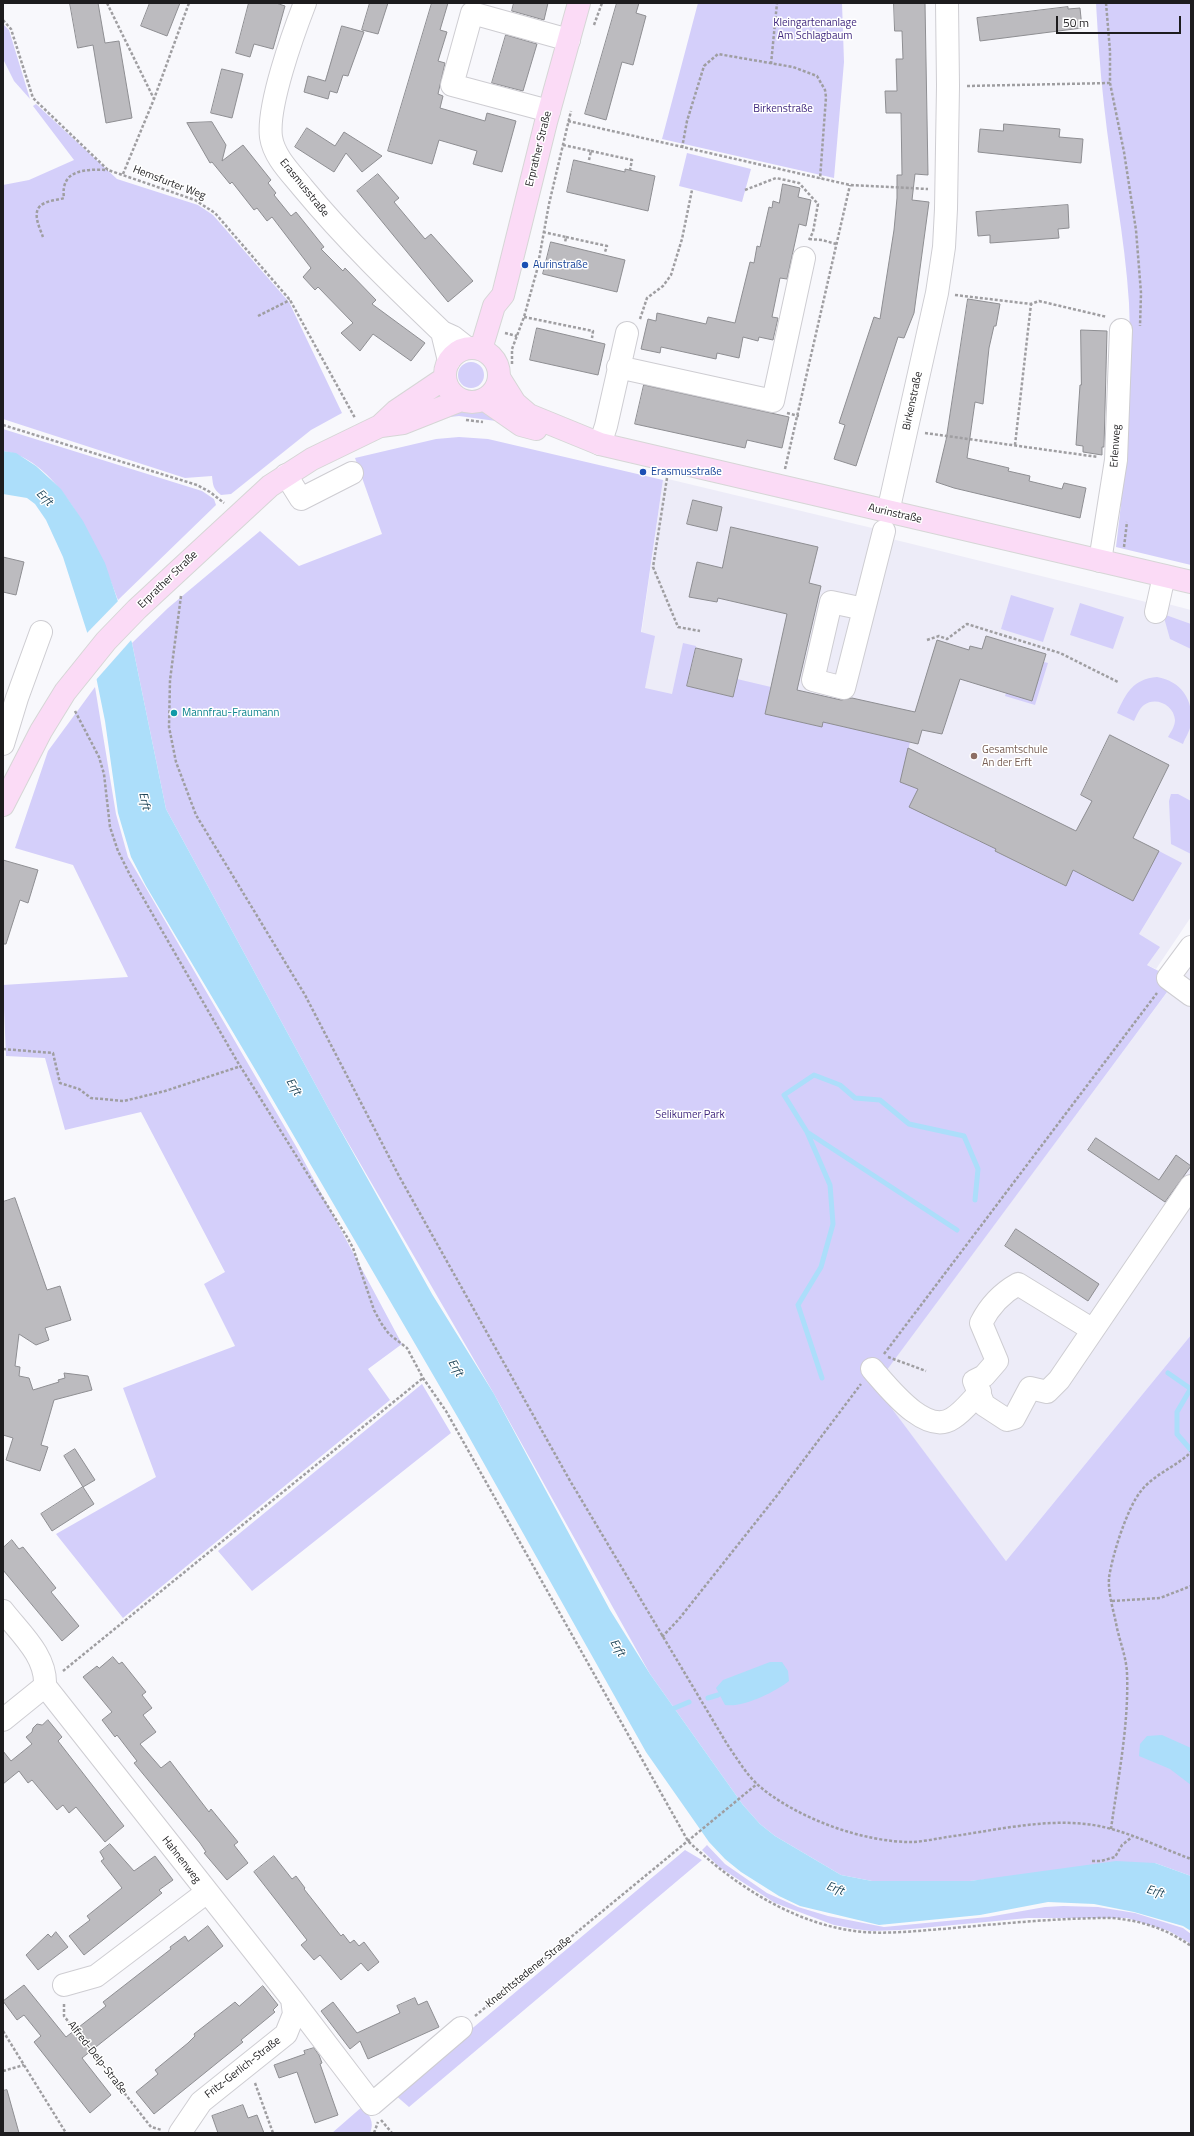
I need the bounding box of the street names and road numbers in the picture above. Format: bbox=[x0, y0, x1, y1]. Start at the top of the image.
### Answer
street label: Erprather Straße bbox=[523, 110, 555, 188]
street label: Erasmusstraße bbox=[277, 156, 331, 220]
street label: Hemsfurter Weg bbox=[131, 163, 207, 203]
street label: Birkenstraße bbox=[900, 370, 926, 432]
street label: Erlenweg bbox=[1108, 424, 1124, 468]
street label: Aurinstraße bbox=[867, 501, 923, 527]
street label: Erprather Straße bbox=[136, 548, 200, 612]
street label: Hahnenweg bbox=[159, 1834, 203, 1886]
street label: Knechtstedener Straße bbox=[483, 1933, 575, 2011]
street label: Alfred-Delp-Straße bbox=[64, 2019, 130, 2097]
street label: Fritz-Gerlich-Straße bbox=[203, 2034, 283, 2102]

